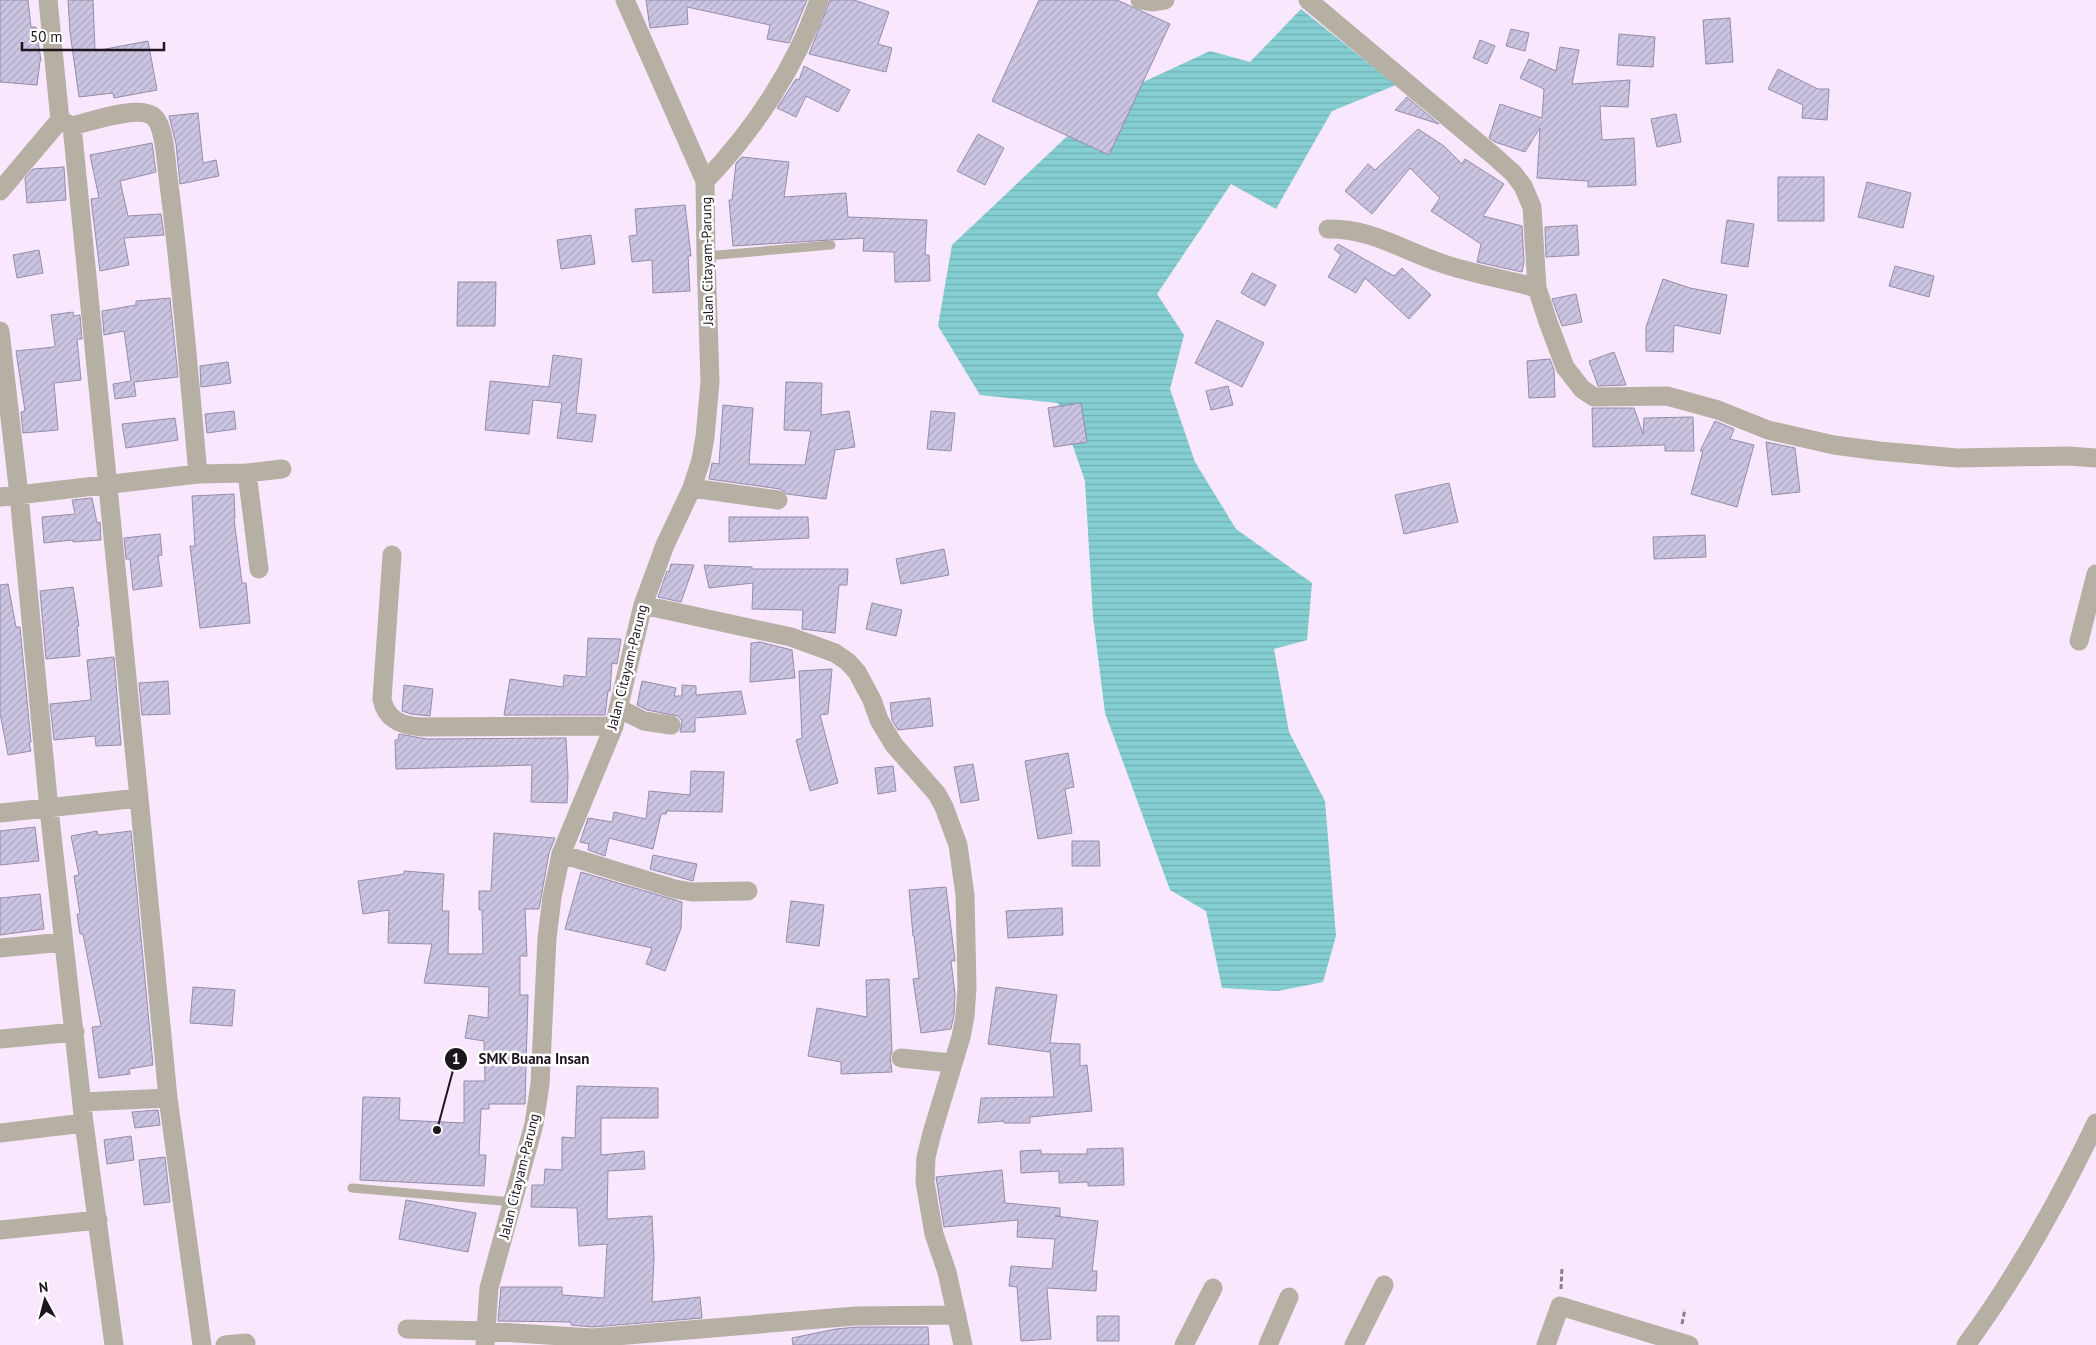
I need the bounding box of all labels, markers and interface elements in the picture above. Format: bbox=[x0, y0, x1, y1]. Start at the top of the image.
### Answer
scale bar bbox=[22, 20, 165, 52]
text: 50 m bbox=[30, 27, 63, 46]
street label: Jalan Citayam-Parung bbox=[697, 197, 717, 326]
street label: Jalan Citayam-Parung bbox=[602, 602, 651, 733]
callout: SMK Buana Insan bbox=[443, 1044, 599, 1074]
text: 1 bbox=[452, 1049, 460, 1068]
text: SMK Buana Insan bbox=[479, 1049, 589, 1068]
street label: Jalan Citayam-Parung bbox=[494, 1111, 543, 1242]
north arrow bbox=[20, 1275, 70, 1325]
text: N bbox=[38, 1278, 49, 1297]

